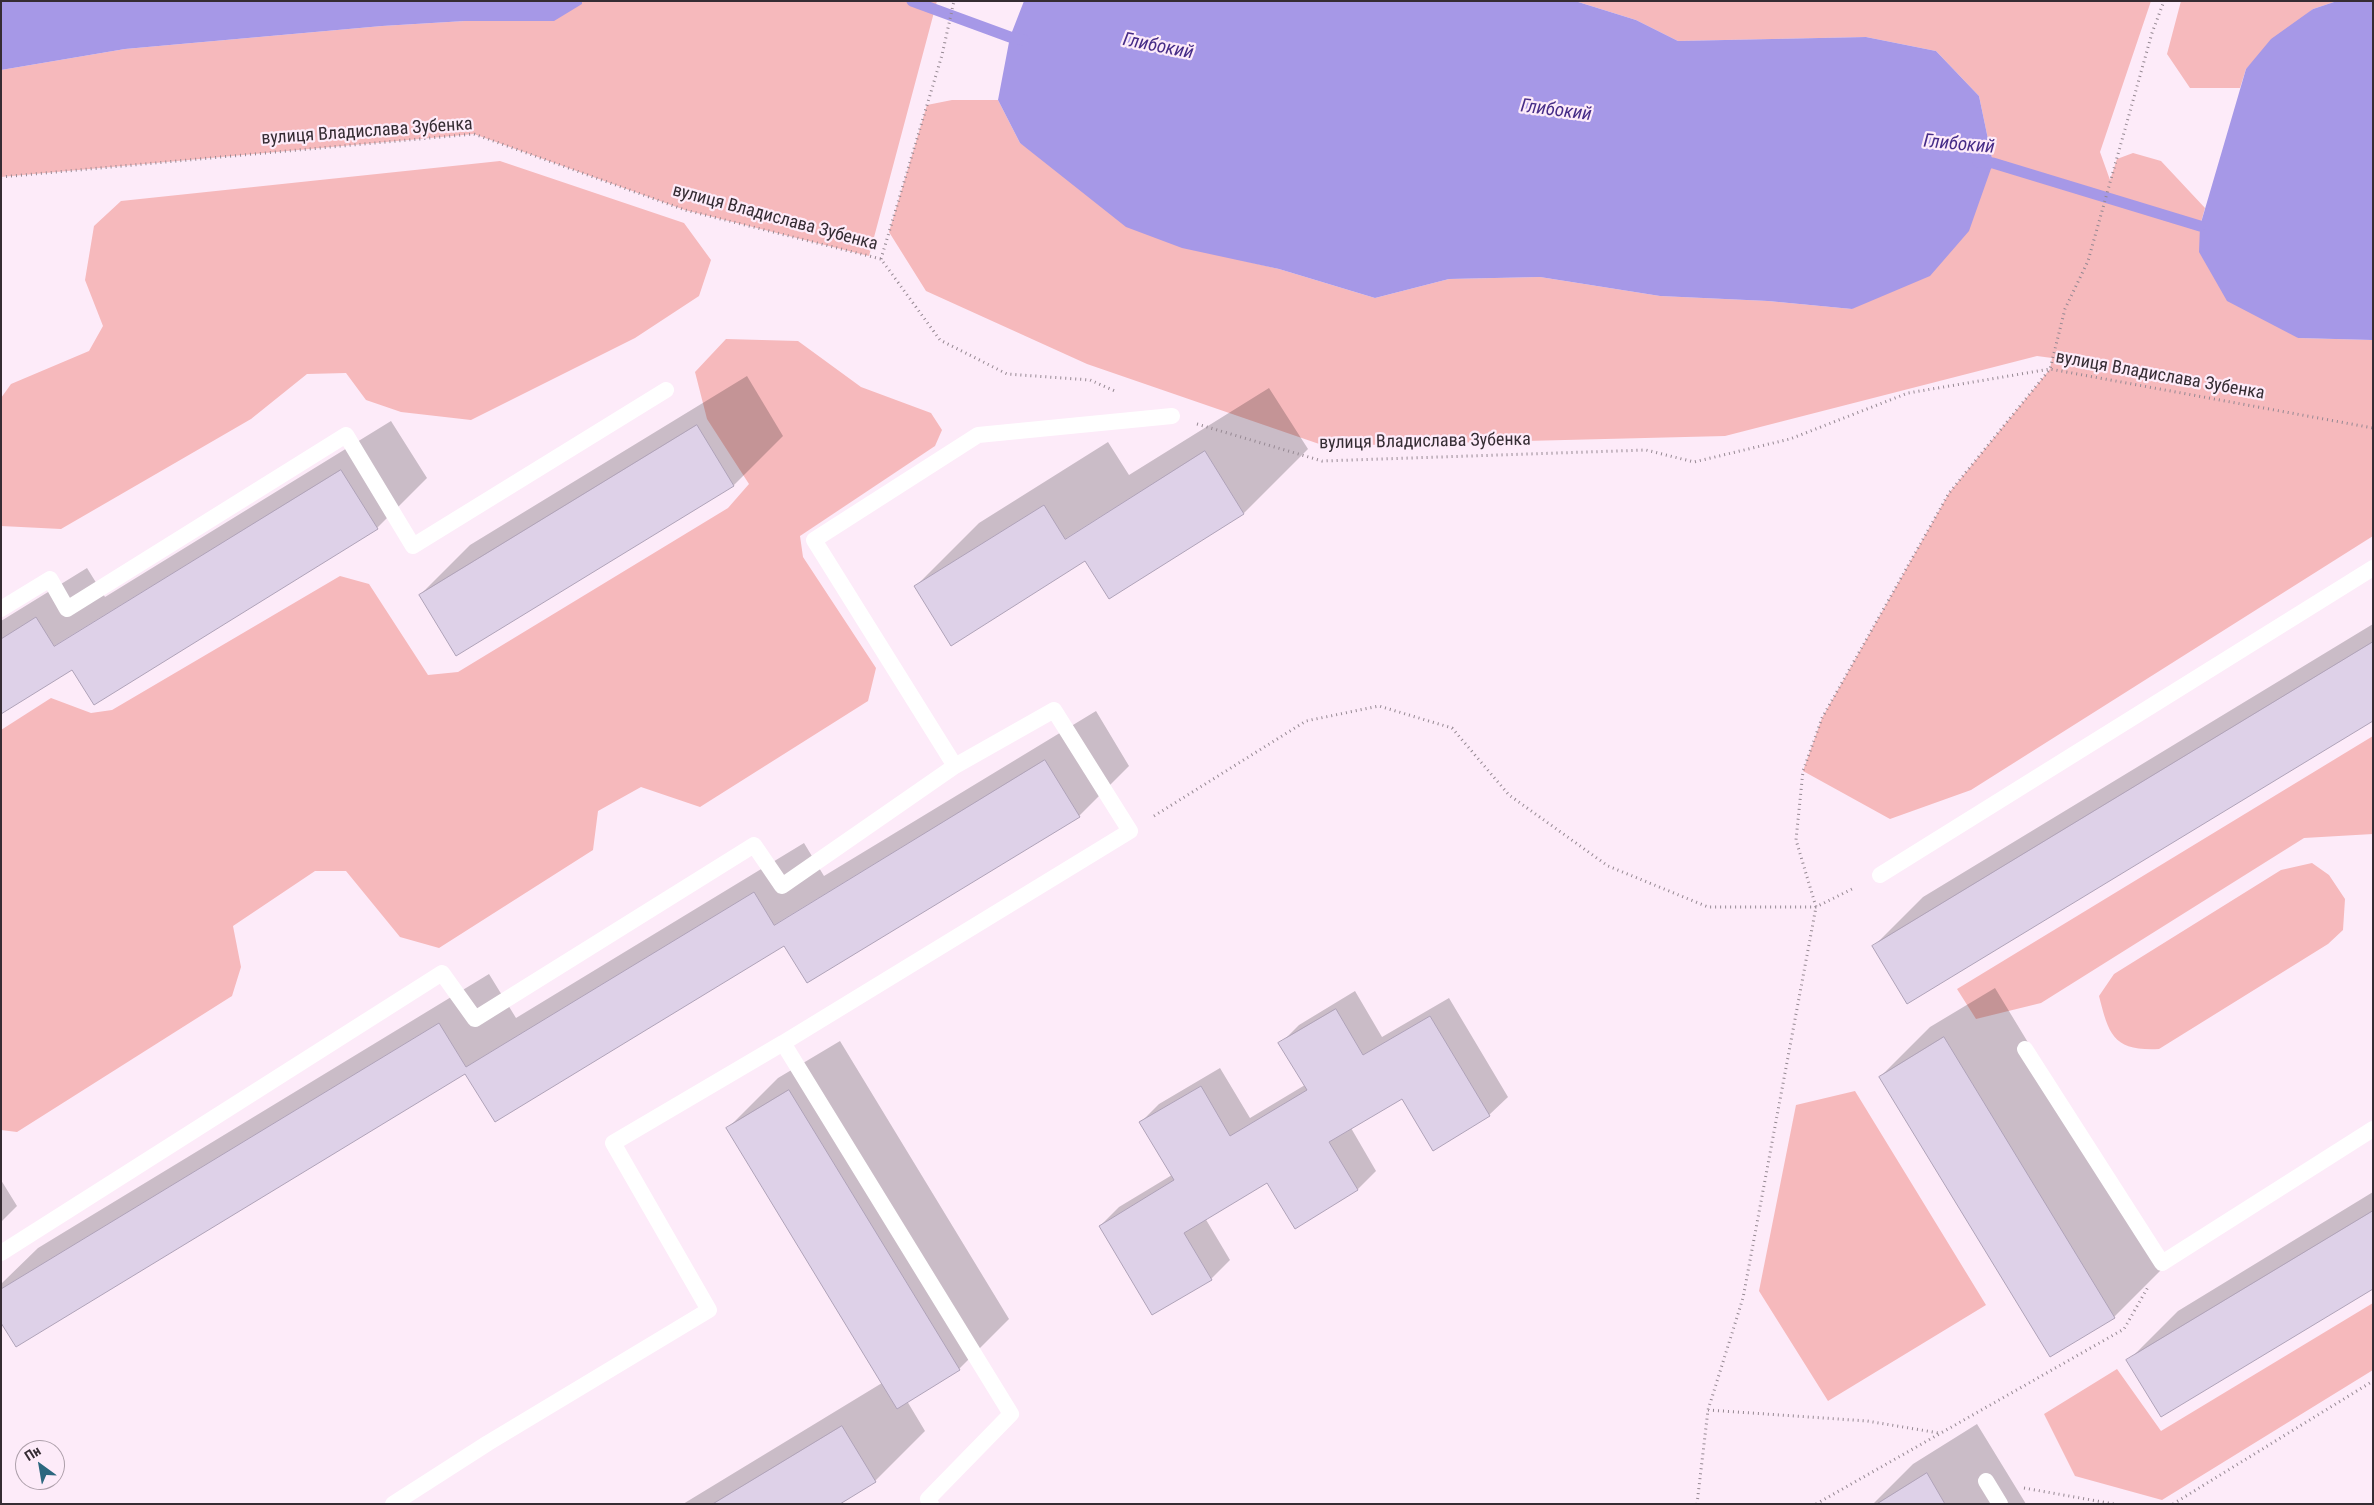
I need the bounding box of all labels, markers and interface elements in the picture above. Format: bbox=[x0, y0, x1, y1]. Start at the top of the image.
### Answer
water label: Глибокий bbox=[1121, 29, 1195, 65]
water label: Глибокий bbox=[1519, 95, 1593, 127]
street label: вулиця Владислава Зубенка bbox=[261, 114, 473, 150]
water label: Глибокий bbox=[1922, 131, 1996, 159]
street label: вулиця Владислава Зубенка bbox=[670, 180, 880, 256]
street label: вулиця Владислава Зубенка bbox=[2054, 347, 2266, 405]
street label: вулиця Владислава Зубенка bbox=[1319, 429, 1531, 455]
north arrow bbox=[15, 1440, 65, 1490]
text: Пн bbox=[22, 1442, 43, 1464]

